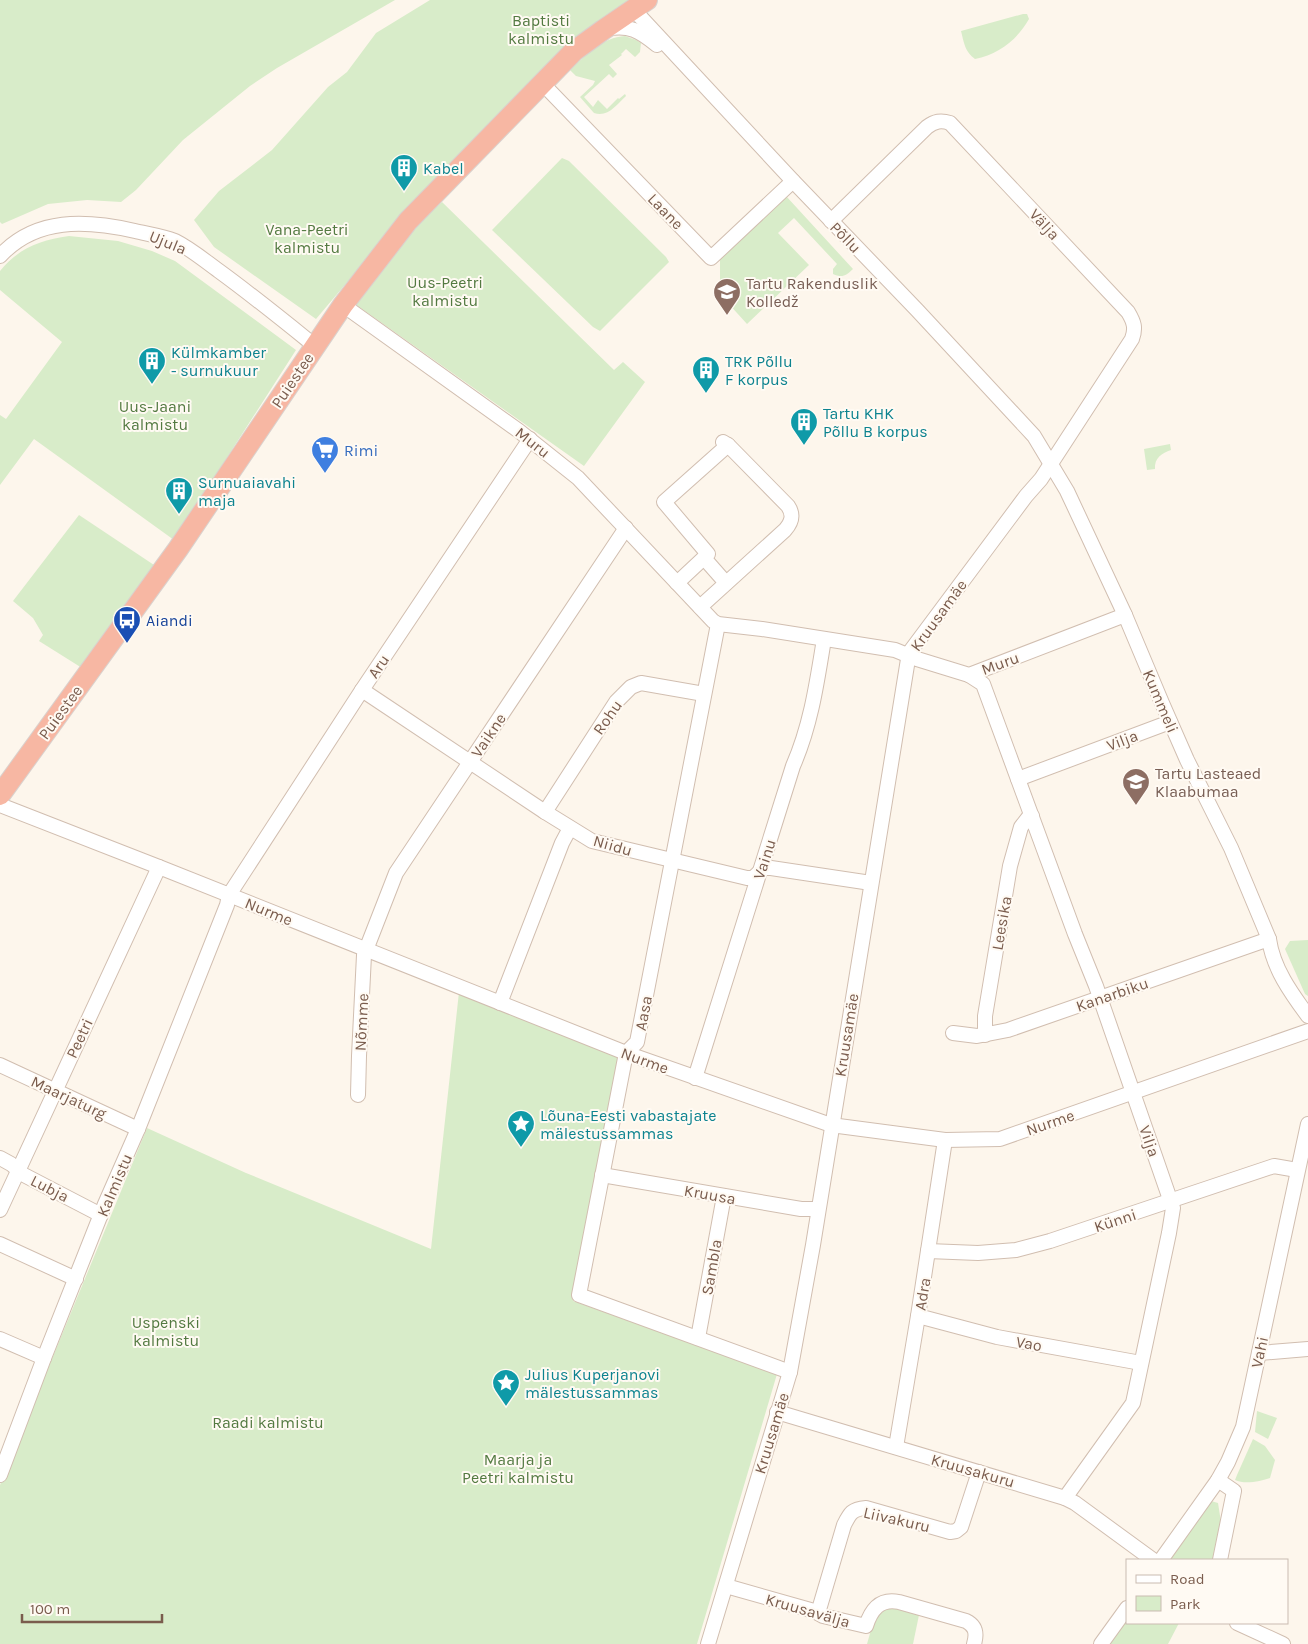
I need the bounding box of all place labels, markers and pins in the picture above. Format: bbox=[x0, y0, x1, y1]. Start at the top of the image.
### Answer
building icon: Kabel bbox=[389, 153, 419, 192]
place label: Kabel bbox=[423, 159, 464, 178]
place label: Tartu Rakenduslik Kolledž bbox=[746, 274, 878, 311]
school or university icon: Tartu Rakenduslik Kolledž bbox=[712, 277, 742, 316]
place label: Külmkamber - surnukuur bbox=[171, 343, 266, 380]
building icon: Külmkamber - surnukuur bbox=[137, 346, 167, 385]
place label: TRK Põllu F korpus bbox=[725, 352, 793, 389]
building icon: TRK Põllu F korpus bbox=[691, 355, 721, 394]
place label: Tartu KHK Põllu B korpus bbox=[823, 404, 928, 441]
building icon: Tartu KHK Põllu B korpus bbox=[789, 407, 819, 446]
supermarket icon: Rimi bbox=[310, 435, 340, 474]
place label: Rimi bbox=[344, 441, 378, 460]
place label: Surnuaiavahi maja bbox=[198, 473, 296, 510]
building icon: Surnuaiavahi maja bbox=[164, 476, 194, 515]
bus stop icon: Aiandi bbox=[112, 605, 142, 644]
place label: Aiandi bbox=[146, 611, 193, 630]
place label: Tartu Lasteaed Klaabumaa bbox=[1155, 764, 1261, 801]
school or university icon: Tartu Lasteaed Klaabumaa bbox=[1121, 767, 1151, 806]
place label: Lõuna-Eesti vabastajate mälestussammas bbox=[540, 1106, 717, 1143]
place icon: Lõuna-Eesti vabastajate mälestussammas bbox=[506, 1109, 536, 1148]
place label: Julius Kuperjanovi mälestussammas bbox=[525, 1365, 660, 1402]
place icon: Julius Kuperjanovi mälestussammas bbox=[491, 1368, 521, 1407]

